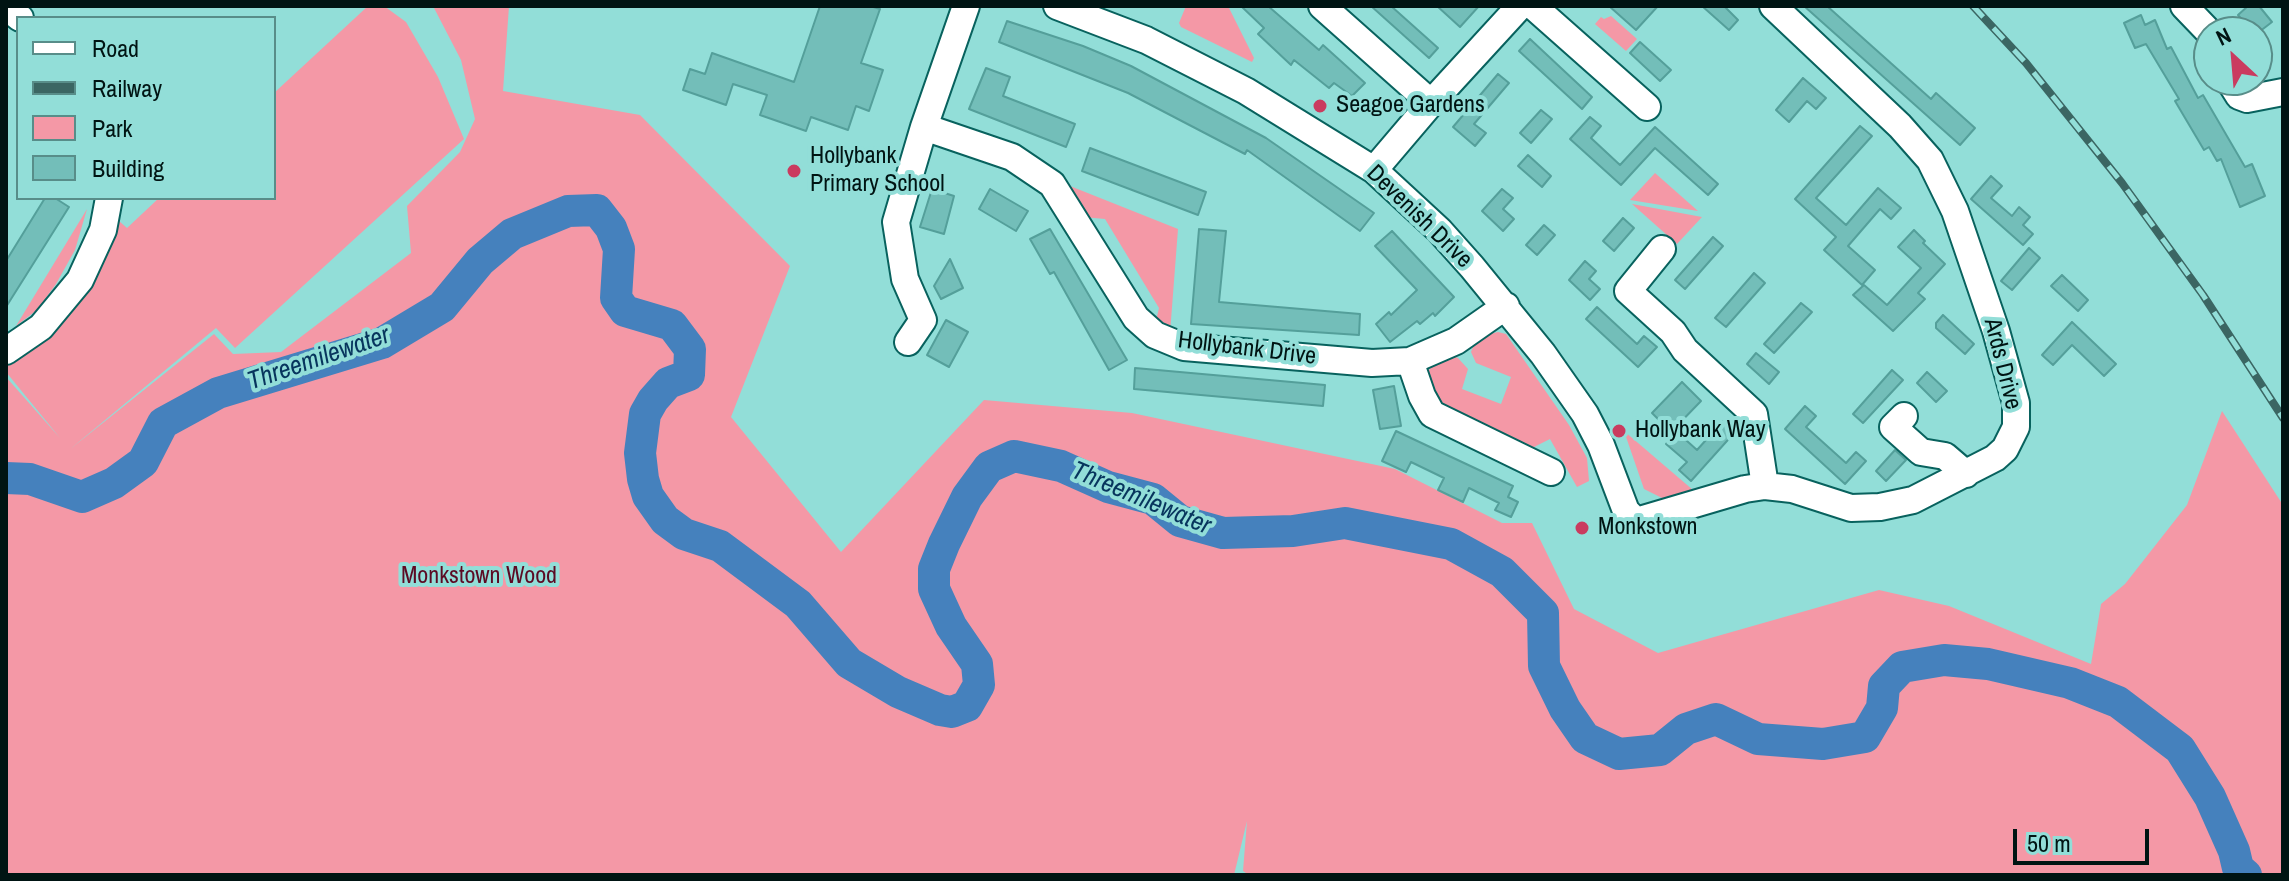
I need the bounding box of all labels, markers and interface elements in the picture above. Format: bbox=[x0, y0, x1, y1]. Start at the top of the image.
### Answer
legend bbox=[16, 16, 276, 200]
north arrow bbox=[2193, 16, 2273, 96]
text: N bbox=[2211, 20, 2236, 53]
text: Road bbox=[92, 32, 139, 64]
text: Railway bbox=[92, 72, 162, 104]
place label: Seagoe Gardens bbox=[1336, 92, 1485, 120]
marker: Seagoe Gardens bbox=[1311, 97, 1329, 115]
text: Park bbox=[92, 112, 132, 144]
place label: Hollybank Primary School bbox=[810, 143, 945, 199]
text: Building bbox=[92, 152, 164, 184]
street label: Devenish Drive bbox=[1360, 160, 1478, 274]
marker: Hollybank Primary School bbox=[785, 162, 803, 180]
street label: Ards Drive bbox=[1977, 315, 2027, 413]
water label: Threemilewater bbox=[244, 320, 394, 398]
street label: Hollybank Drive bbox=[1176, 326, 1318, 372]
place label: Hollybank Way bbox=[1635, 417, 1766, 445]
marker: Hollybank Way bbox=[1610, 422, 1628, 440]
water label: Threemilewater bbox=[1067, 456, 1215, 542]
place label: Monkstown bbox=[1598, 514, 1698, 542]
marker: Monkstown bbox=[1573, 519, 1591, 537]
park label: Monkstown Wood bbox=[401, 563, 557, 591]
scale bar bbox=[2017, 813, 2153, 863]
text: 50 m bbox=[2027, 827, 2071, 859]

